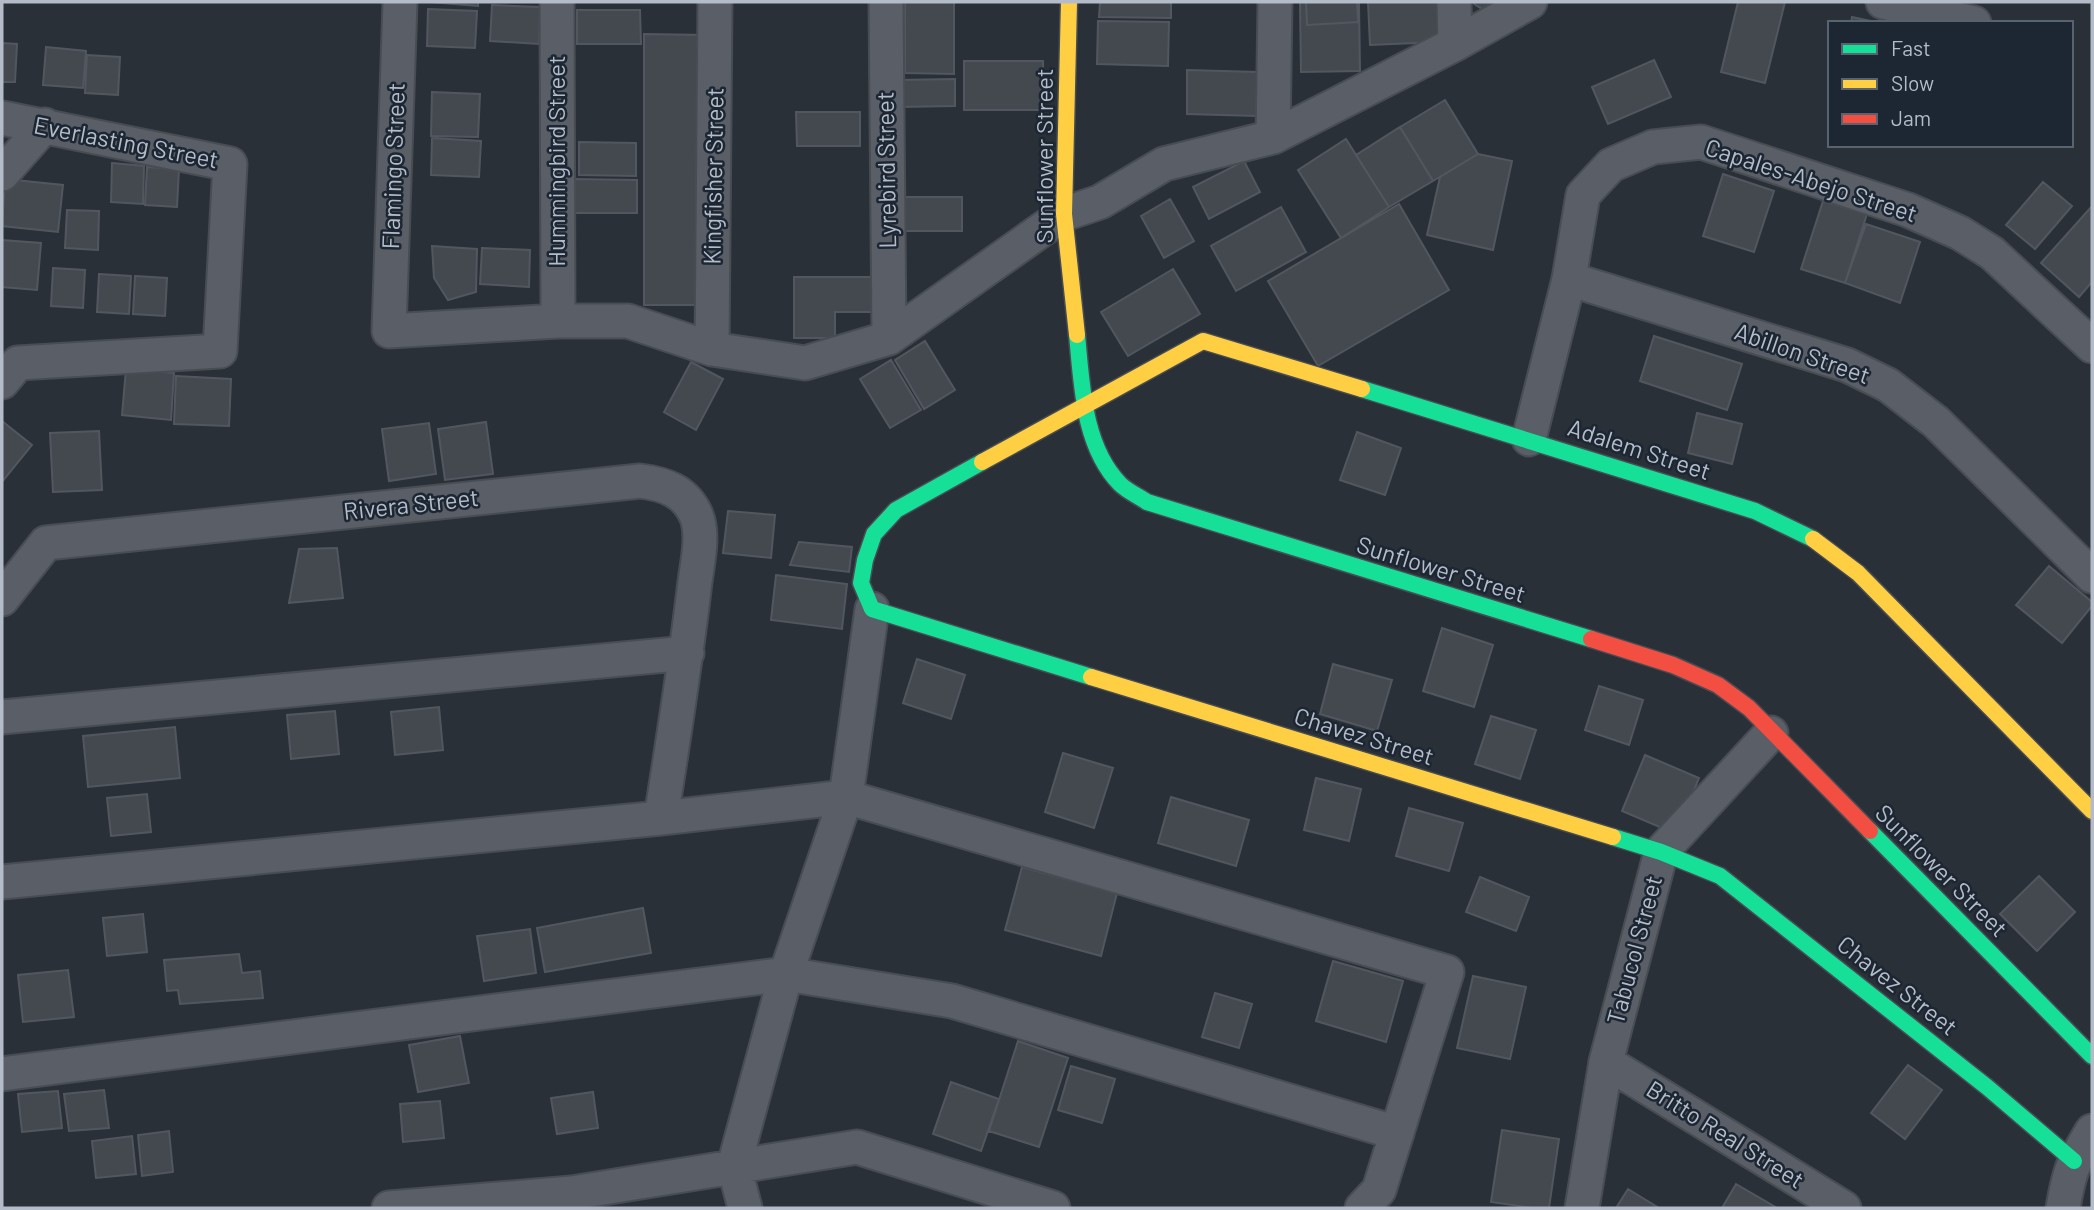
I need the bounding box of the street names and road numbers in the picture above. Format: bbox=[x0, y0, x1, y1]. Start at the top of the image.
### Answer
street label: Hummingbird Street bbox=[541, 55, 570, 267]
street label: Sunflower Street bbox=[1029, 68, 1058, 244]
street label: Flamingo Street bbox=[375, 82, 410, 250]
street label: Kingfisher Street bbox=[696, 87, 729, 265]
street label: Lyrebird Street bbox=[870, 91, 901, 249]
street label: Everlasting Street bbox=[32, 109, 221, 174]
street label: Capales-Abejo Street bbox=[1702, 132, 1921, 227]
street label: Abillon Street bbox=[1731, 316, 1874, 389]
street label: Adalem Street bbox=[1565, 412, 1714, 485]
street label: Rivera Street bbox=[342, 482, 480, 525]
street label: Sunflower Street bbox=[1353, 529, 1529, 608]
street label: Chavez Street bbox=[1291, 701, 1438, 771]
street label: Sunflower Street bbox=[1870, 798, 2014, 942]
street label: Tabucol Street bbox=[1600, 872, 1667, 1027]
street label: Chavez Street bbox=[1832, 929, 1964, 1041]
street label: Britto Real Street bbox=[1642, 1074, 1810, 1194]

